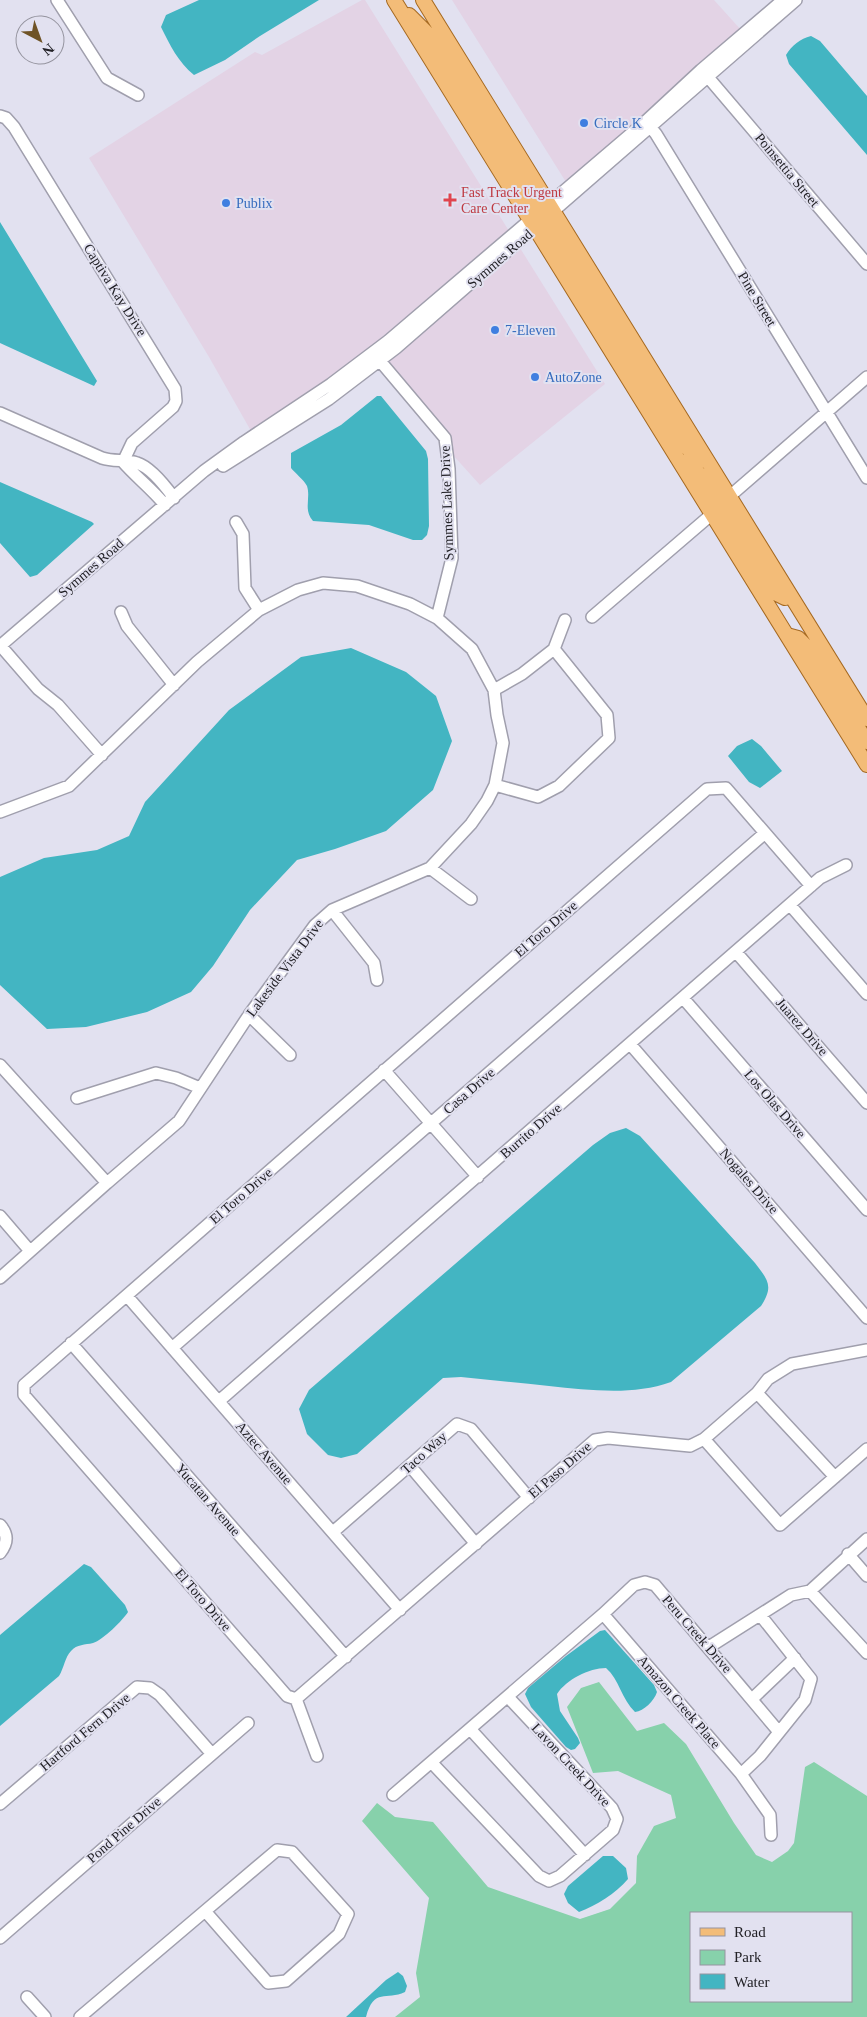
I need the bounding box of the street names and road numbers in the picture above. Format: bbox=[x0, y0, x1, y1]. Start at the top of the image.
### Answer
street label: Poinsettia Street bbox=[752, 130, 822, 210]
street label: Symmes Road bbox=[464, 227, 536, 291]
street label: Captiva Kay Drive bbox=[81, 241, 149, 339]
street label: Pine Street bbox=[735, 269, 779, 329]
street label: Symmes Lake Drive bbox=[437, 445, 457, 561]
street label: Symmes Road bbox=[55, 536, 127, 600]
street label: El Toro Drive bbox=[512, 898, 580, 960]
street label: Lakeside Vista Drive bbox=[244, 916, 326, 1020]
street label: Juarez Drive bbox=[773, 995, 831, 1059]
street label: Casa Drive bbox=[440, 1065, 498, 1117]
street label: Los Olas Drive bbox=[741, 1067, 809, 1141]
street label: Burrito Drive bbox=[497, 1100, 565, 1162]
street label: Nogales Drive bbox=[717, 1145, 781, 1217]
street label: El Toro Drive bbox=[207, 1165, 275, 1227]
street label: Aztec Avenue bbox=[233, 1419, 295, 1487]
street label: Taco Way bbox=[398, 1429, 450, 1477]
street label: El Paso Drive bbox=[526, 1439, 594, 1501]
street label: Yucatan Avenue bbox=[173, 1461, 243, 1539]
street label: El Toro Drive bbox=[172, 1566, 234, 1634]
street label: Peru Creek Drive bbox=[659, 1592, 735, 1676]
street label: Amazon Creek Place bbox=[635, 1652, 723, 1752]
street label: Hartford Fern Drive bbox=[37, 1690, 133, 1774]
street label: Lavon Creek Drive bbox=[529, 1720, 613, 1810]
street label: Pond Pine Drive bbox=[84, 1794, 164, 1866]

